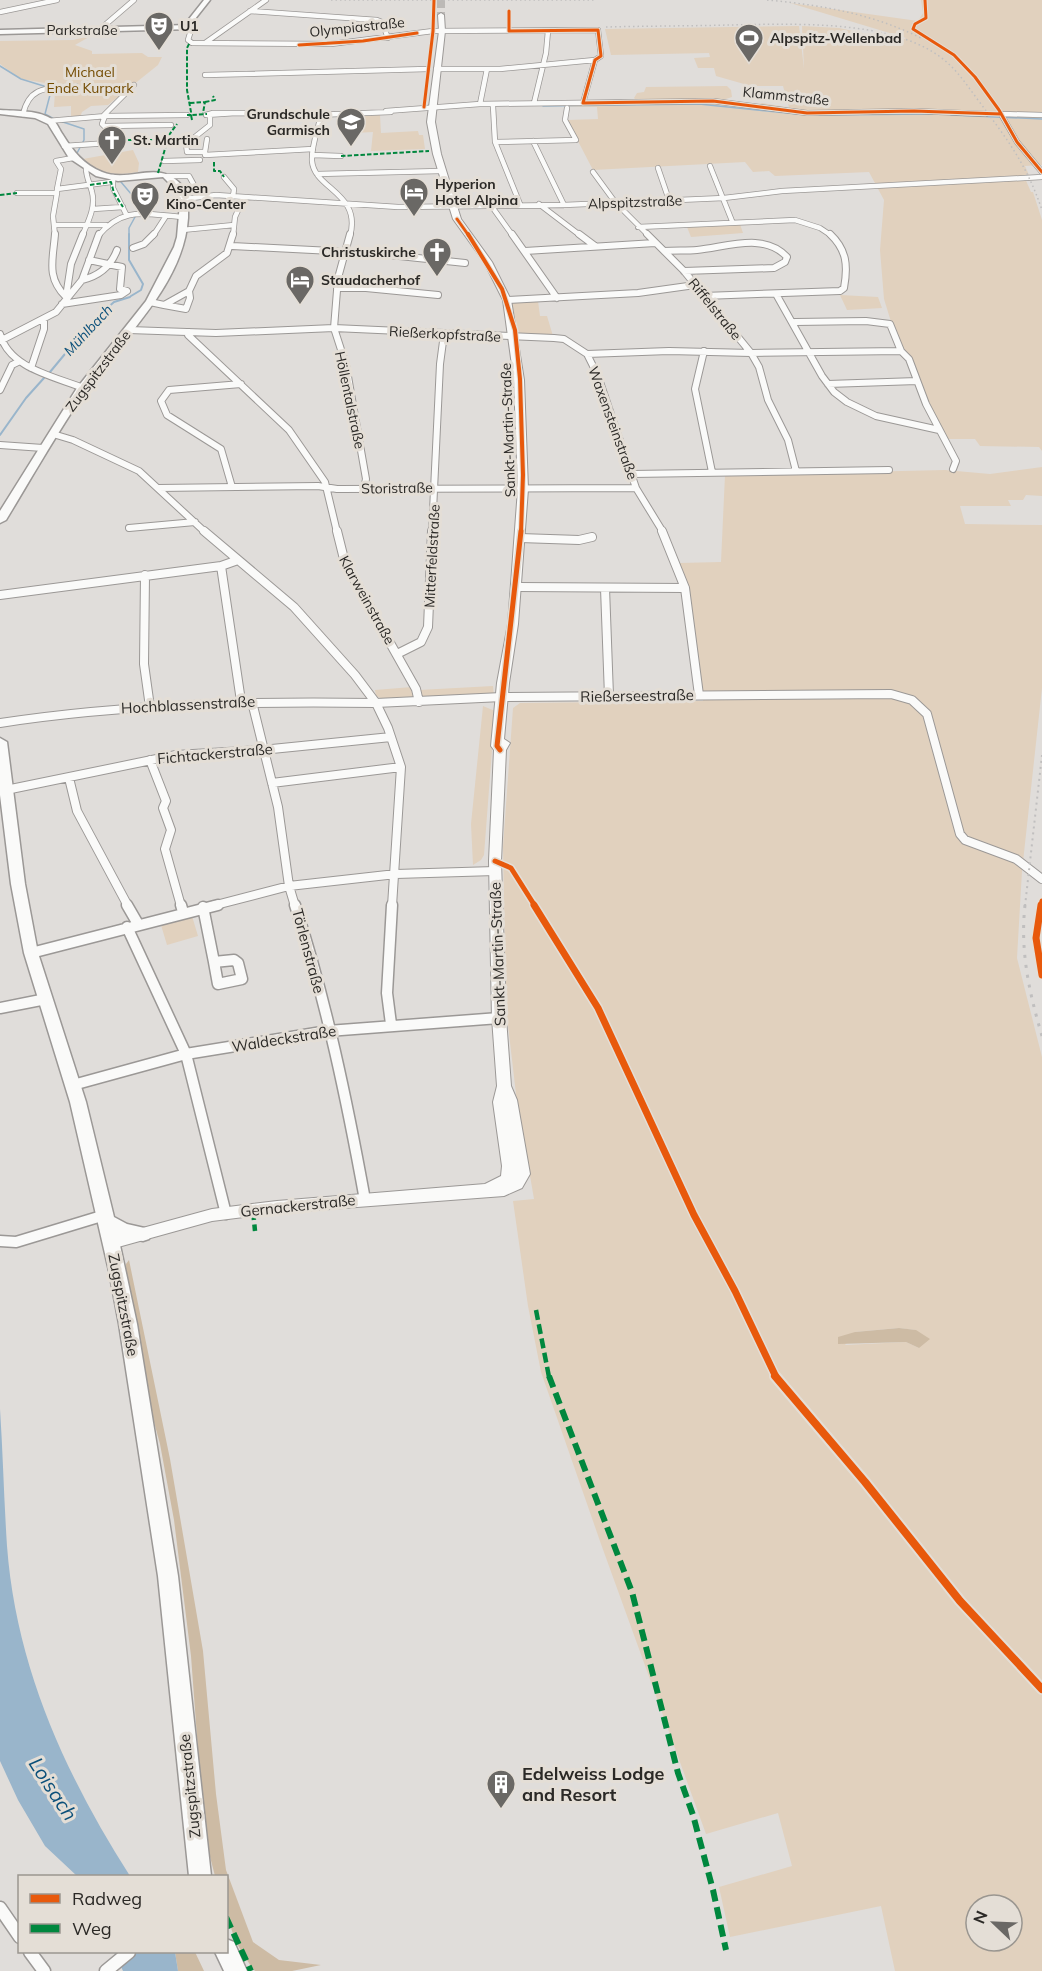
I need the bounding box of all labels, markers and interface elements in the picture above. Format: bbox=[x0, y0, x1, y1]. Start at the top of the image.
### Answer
theatre icon: U1 bbox=[143, 10, 175, 52]
street label: Olympiastraße bbox=[308, 13, 406, 41]
place label: U1 bbox=[180, 17, 199, 35]
street label: Parkstraße bbox=[46, 21, 118, 39]
sports icon: Alpspitz-Wellenbad bbox=[733, 22, 765, 64]
place label: Alpspitz-Wellenbad bbox=[770, 29, 902, 47]
park label: Michael Ende Kurpark bbox=[46, 63, 134, 97]
street label: Klammstraße bbox=[742, 83, 830, 109]
place label: Grundschule Garmisch bbox=[246, 105, 330, 139]
school or university icon: Grundschule Garmisch bbox=[335, 106, 367, 148]
church icon: St. Martin bbox=[96, 124, 128, 166]
place label: St. Martin bbox=[133, 131, 199, 149]
place label: Hyperion Hotel Alpina bbox=[435, 175, 518, 209]
hotel icon: Hyperion Hotel Alpina bbox=[398, 176, 430, 218]
place label: Aspen Kino-Center bbox=[166, 179, 246, 213]
theatre icon: Aspen Kino-Center bbox=[129, 180, 161, 222]
street label: Alpspitzstraße bbox=[587, 191, 683, 213]
church icon: Christuskirche bbox=[421, 236, 453, 278]
place label: Christuskirche bbox=[321, 243, 416, 261]
hotel icon: Staudacherhof bbox=[284, 264, 316, 306]
place label: Staudacherhof bbox=[321, 271, 421, 289]
street label: Riffelstraße bbox=[685, 274, 745, 344]
water label: Mühlbach bbox=[60, 301, 116, 359]
street label: Rießerkopfstraße bbox=[389, 322, 501, 346]
street label: Zugspitzstraße bbox=[62, 327, 134, 415]
street label: Höllentalstraße bbox=[331, 349, 369, 451]
street label: Sankt-Martin-Straße bbox=[497, 362, 519, 498]
street label: Waxensteinstraße bbox=[584, 364, 642, 482]
street label: Storistraße bbox=[361, 478, 433, 498]
street label: Mitterfeldstraße bbox=[420, 504, 444, 608]
street label: Klarweinstraße bbox=[335, 552, 399, 648]
street label: Rießerseestraße bbox=[580, 685, 694, 706]
street label: Hochblassenstraße bbox=[120, 691, 256, 718]
street label: Fichtackerstraße bbox=[157, 739, 273, 768]
street label: Sankt-Martin-Straße bbox=[485, 882, 510, 1026]
street label: Törlenstraße bbox=[288, 906, 329, 995]
street label: Waldeckstraße bbox=[230, 1021, 337, 1056]
street label: Gernackerstraße bbox=[240, 1190, 356, 1221]
street label: Zugspitzstraße bbox=[104, 1252, 143, 1358]
street label: Zugspitzstraße bbox=[175, 1733, 204, 1839]
water label: Loisach bbox=[24, 1752, 83, 1825]
place label: Edelweiss Lodge and Resort bbox=[522, 1762, 665, 1806]
building icon: Edelweiss Lodge and Resort bbox=[485, 1768, 517, 1810]
legend bbox=[18, 1875, 228, 1953]
text: Radweg bbox=[72, 1887, 142, 1910]
north arrow bbox=[964, 1893, 1024, 1953]
text: N bbox=[969, 1908, 992, 1927]
text: Weg bbox=[72, 1917, 112, 1940]

